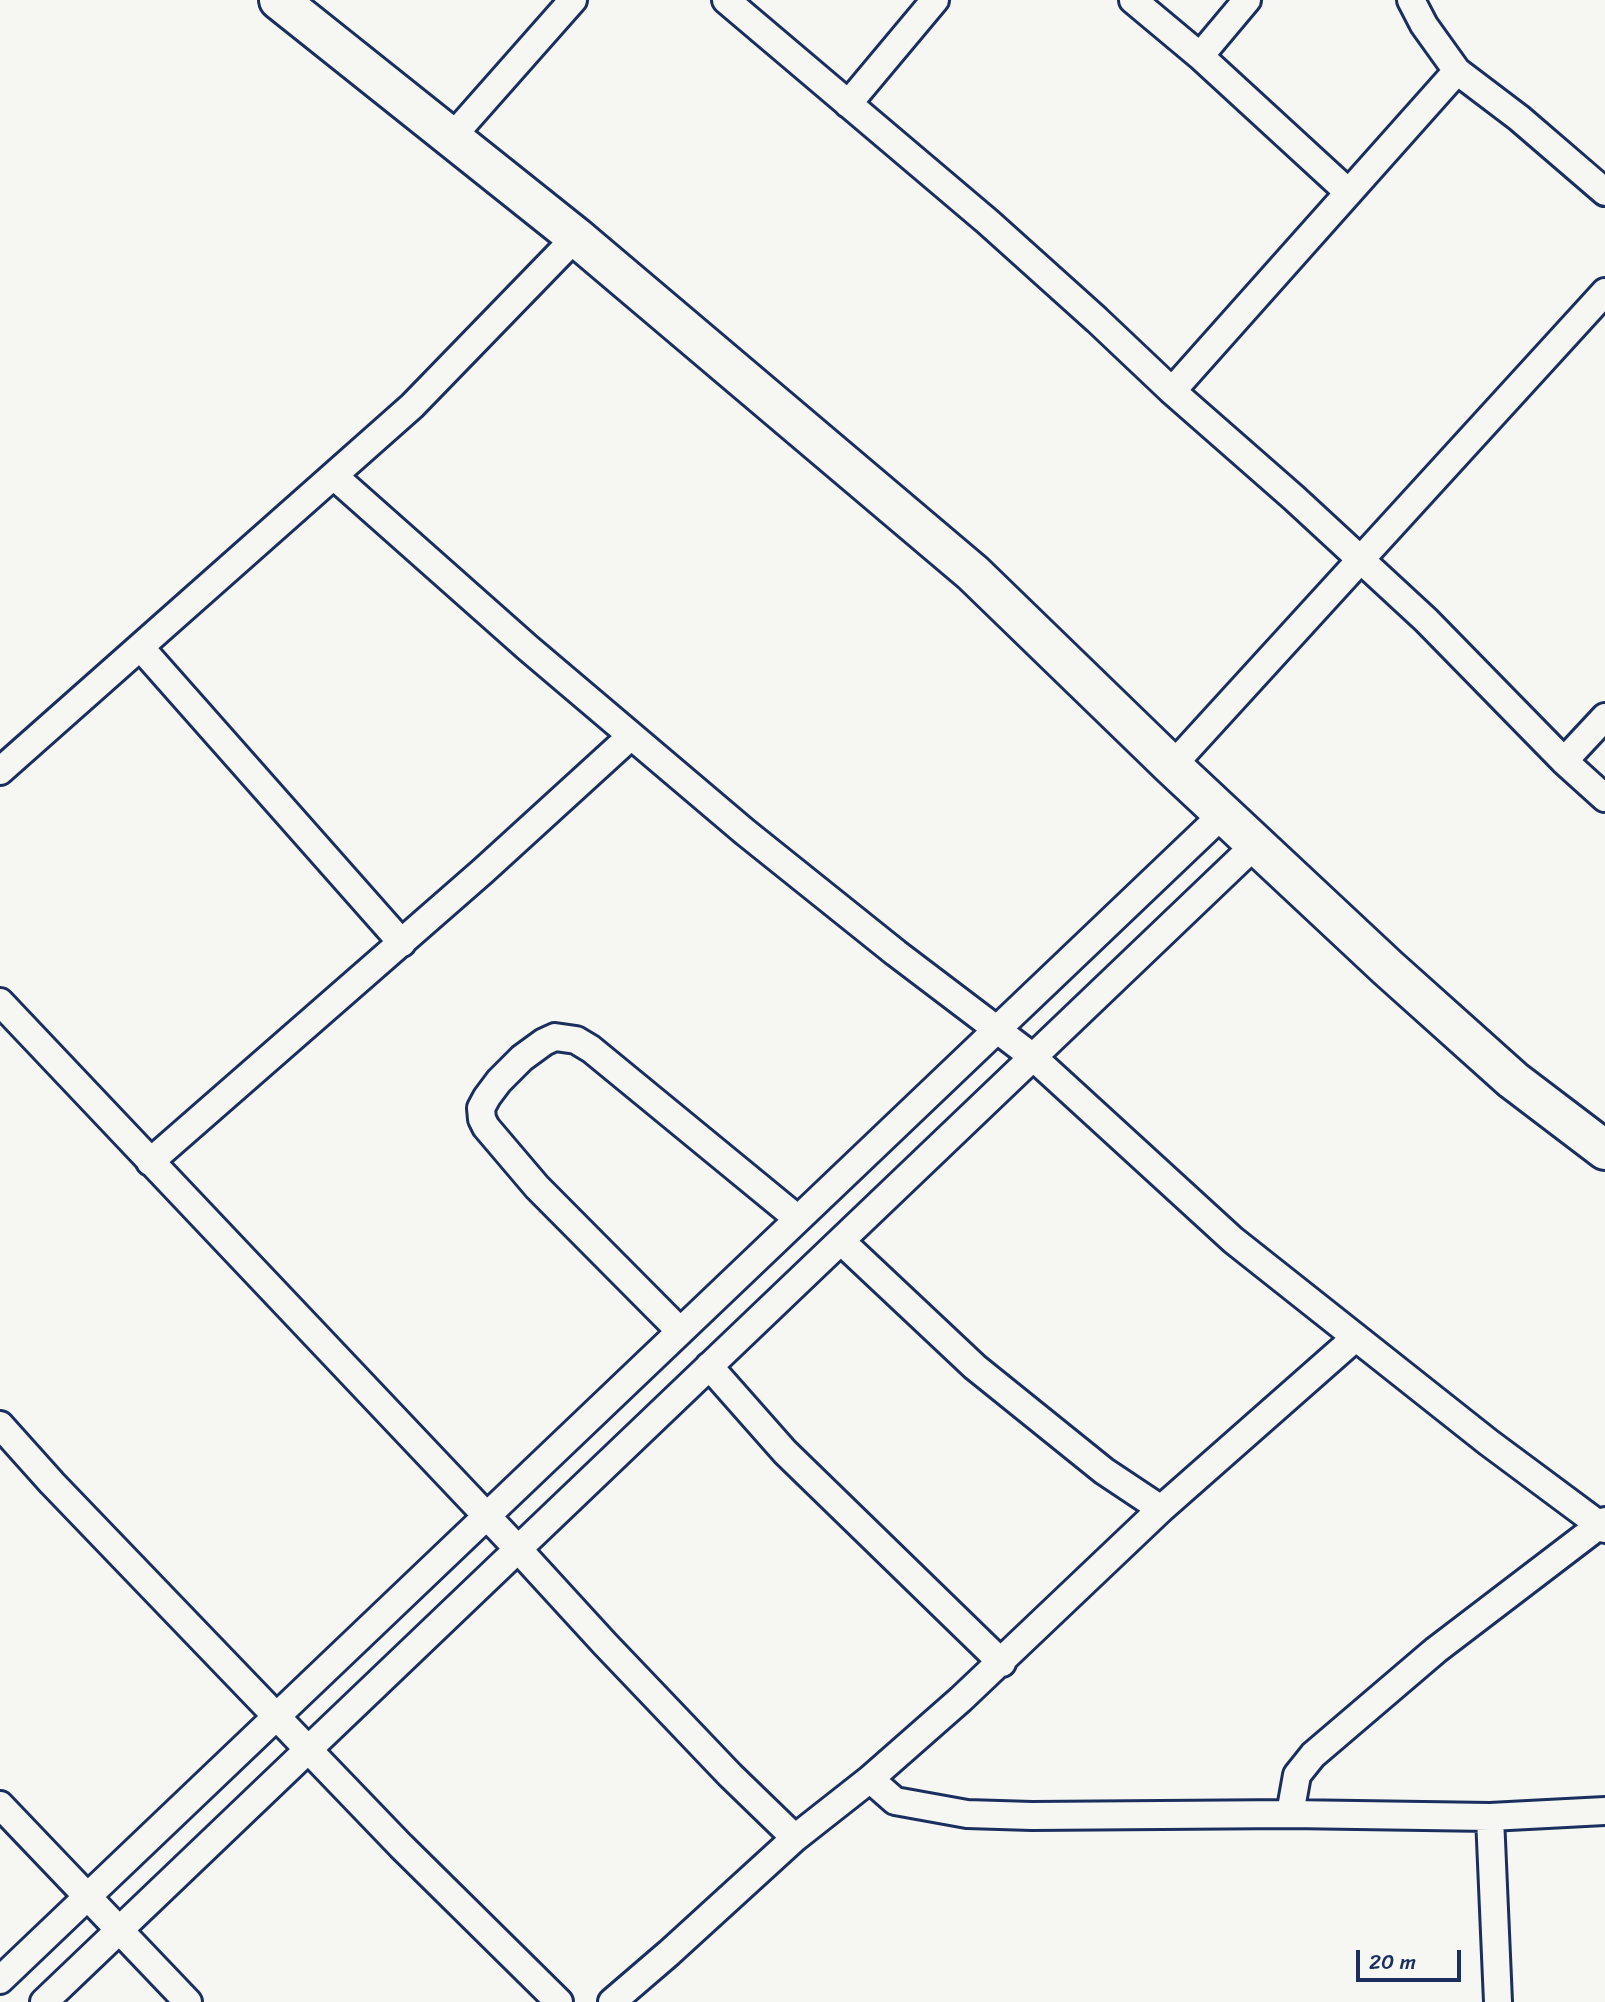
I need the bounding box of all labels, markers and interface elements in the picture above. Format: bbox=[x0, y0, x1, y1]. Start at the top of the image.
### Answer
scale bar bbox=[1360, 1936, 1465, 1980]
text: 20 m bbox=[1369, 1943, 1416, 1981]

